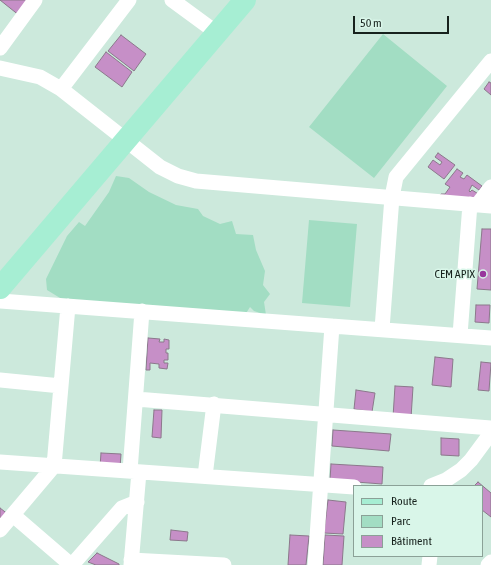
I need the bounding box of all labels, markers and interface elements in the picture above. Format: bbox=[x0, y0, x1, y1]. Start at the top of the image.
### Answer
scale bar bbox=[355, 8, 451, 34]
text: 50 m bbox=[360, 16, 382, 30]
place label: CEM APIX bbox=[435, 267, 475, 281]
marker: CEM APIX bbox=[478, 269, 488, 279]
legend bbox=[353, 485, 483, 557]
text: Route bbox=[391, 494, 417, 508]
text: Parc bbox=[391, 514, 410, 528]
text: Bâtiment bbox=[391, 534, 432, 548]

